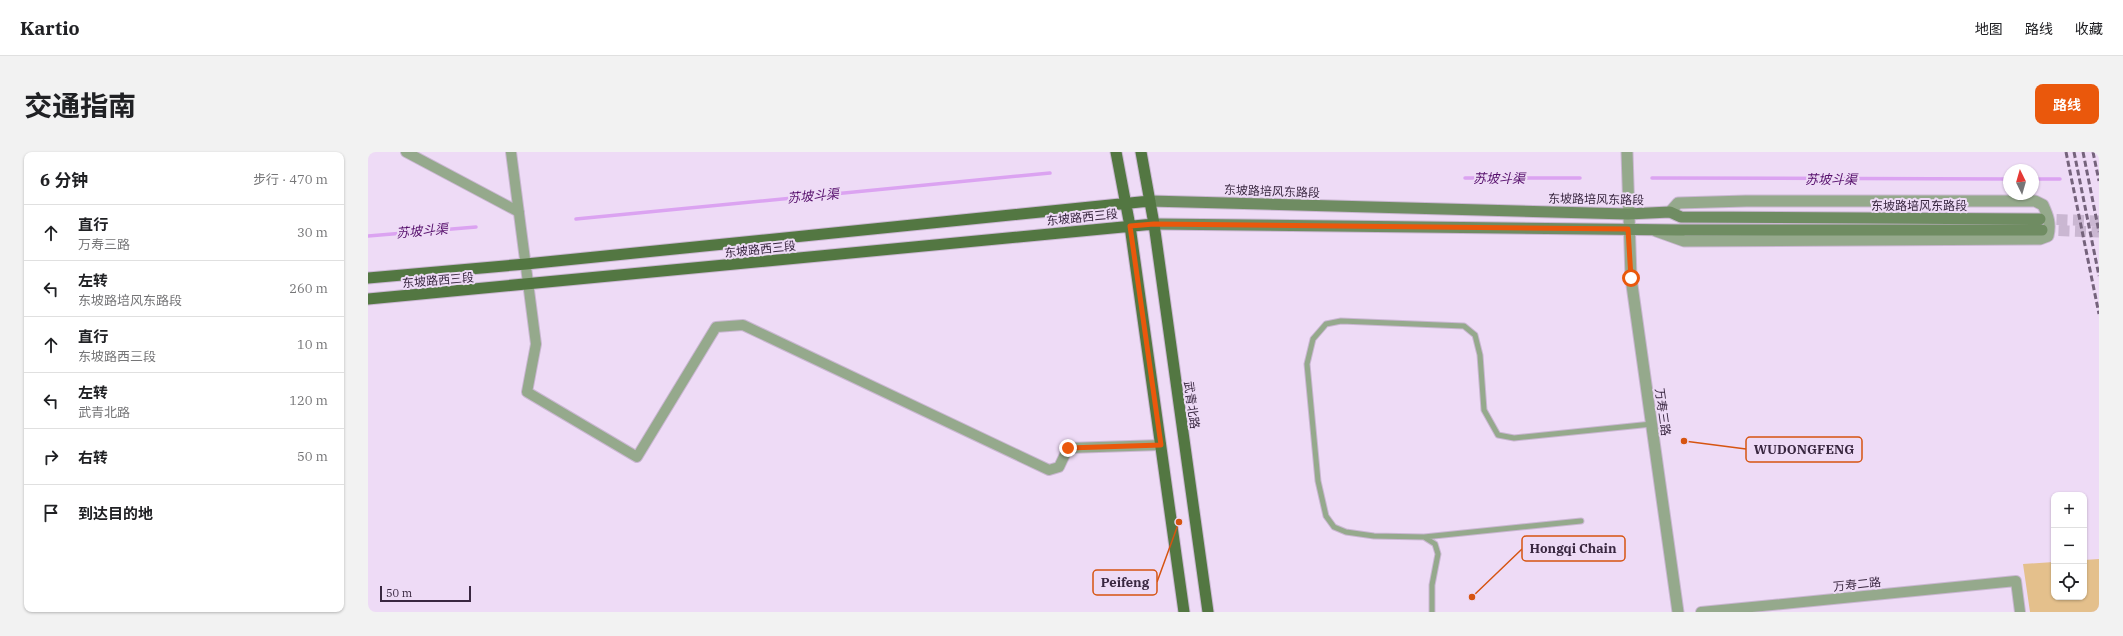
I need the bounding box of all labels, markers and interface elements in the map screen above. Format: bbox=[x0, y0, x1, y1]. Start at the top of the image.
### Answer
text: Kartio bbox=[20, 16, 80, 40]
text: 地图 bbox=[1975, 20, 2003, 38]
text: 路线 bbox=[2025, 20, 2053, 38]
text: 收藏 bbox=[2075, 20, 2103, 38]
button: 路线 bbox=[2035, 84, 2099, 124]
text: 交通指南 bbox=[24, 87, 136, 124]
north arrow bbox=[2003, 164, 2039, 200]
text: 6 分钟 bbox=[40, 169, 88, 191]
water label: 苏坡斗渠 bbox=[1473, 170, 1527, 187]
text: 步行 · 470 m bbox=[253, 171, 328, 188]
water label: 苏坡斗渠 bbox=[1805, 171, 1859, 188]
street label: 东坡路培风东路段 bbox=[1224, 182, 1320, 200]
water label: 苏坡斗渠 bbox=[786, 185, 842, 207]
street label: 东坡路培风东路段 bbox=[1548, 191, 1644, 207]
street label: 东坡路培风东路段 bbox=[1871, 198, 1967, 213]
street label: 东坡路西三段 bbox=[1045, 206, 1119, 228]
text: 直行 bbox=[78, 215, 108, 234]
water label: 苏坡斗渠 bbox=[395, 220, 451, 242]
icon: ahead bbox=[40, 222, 62, 244]
text: 30 m bbox=[297, 224, 328, 241]
text: 万寿三路 bbox=[78, 236, 130, 253]
street label: 东坡路西三段 bbox=[723, 238, 797, 260]
street label: 东坡路西三段 bbox=[401, 269, 475, 291]
route start bbox=[1622, 269, 1640, 287]
text: 左转 bbox=[78, 271, 108, 290]
icon: left bbox=[40, 278, 62, 300]
text: 260 m bbox=[289, 280, 328, 297]
text: 东坡路培风东路段 bbox=[78, 292, 182, 309]
text: 直行 bbox=[78, 327, 108, 346]
icon: ahead bbox=[40, 334, 62, 356]
text: 10 m bbox=[297, 336, 328, 353]
text: 东坡路西三段 bbox=[78, 348, 156, 365]
street label: 武青北路 bbox=[1181, 380, 1203, 430]
text: 左转 bbox=[78, 383, 108, 402]
street label: 万寿三路 bbox=[1652, 387, 1674, 437]
icon: left bbox=[40, 390, 62, 412]
text: 120 m bbox=[289, 392, 328, 409]
text: 武青北路 bbox=[78, 404, 130, 421]
callout: WUDONGFENG bbox=[1746, 437, 1862, 462]
route end bbox=[1059, 439, 1077, 457]
text: WUDONGFENG bbox=[1754, 441, 1854, 458]
icon: right bbox=[40, 446, 62, 468]
text: 右转 bbox=[78, 448, 108, 467]
text: 50 m bbox=[297, 448, 328, 465]
map controls bbox=[2051, 492, 2087, 600]
button: + bbox=[2051, 492, 2087, 528]
icon: arrive bbox=[40, 502, 62, 524]
text: 到达目的地 bbox=[78, 504, 153, 523]
button: − bbox=[2051, 528, 2087, 564]
callout: Hongqi Chain bbox=[1522, 536, 1625, 561]
text: Hongqi Chain bbox=[1529, 540, 1617, 557]
button: locate bbox=[2051, 564, 2087, 600]
callout: Peifeng bbox=[1093, 570, 1157, 595]
text: Peifeng bbox=[1101, 574, 1150, 591]
street label: 万寿二路 bbox=[1832, 574, 1882, 594]
scale bar bbox=[380, 584, 471, 603]
text: 50 m bbox=[386, 586, 412, 600]

